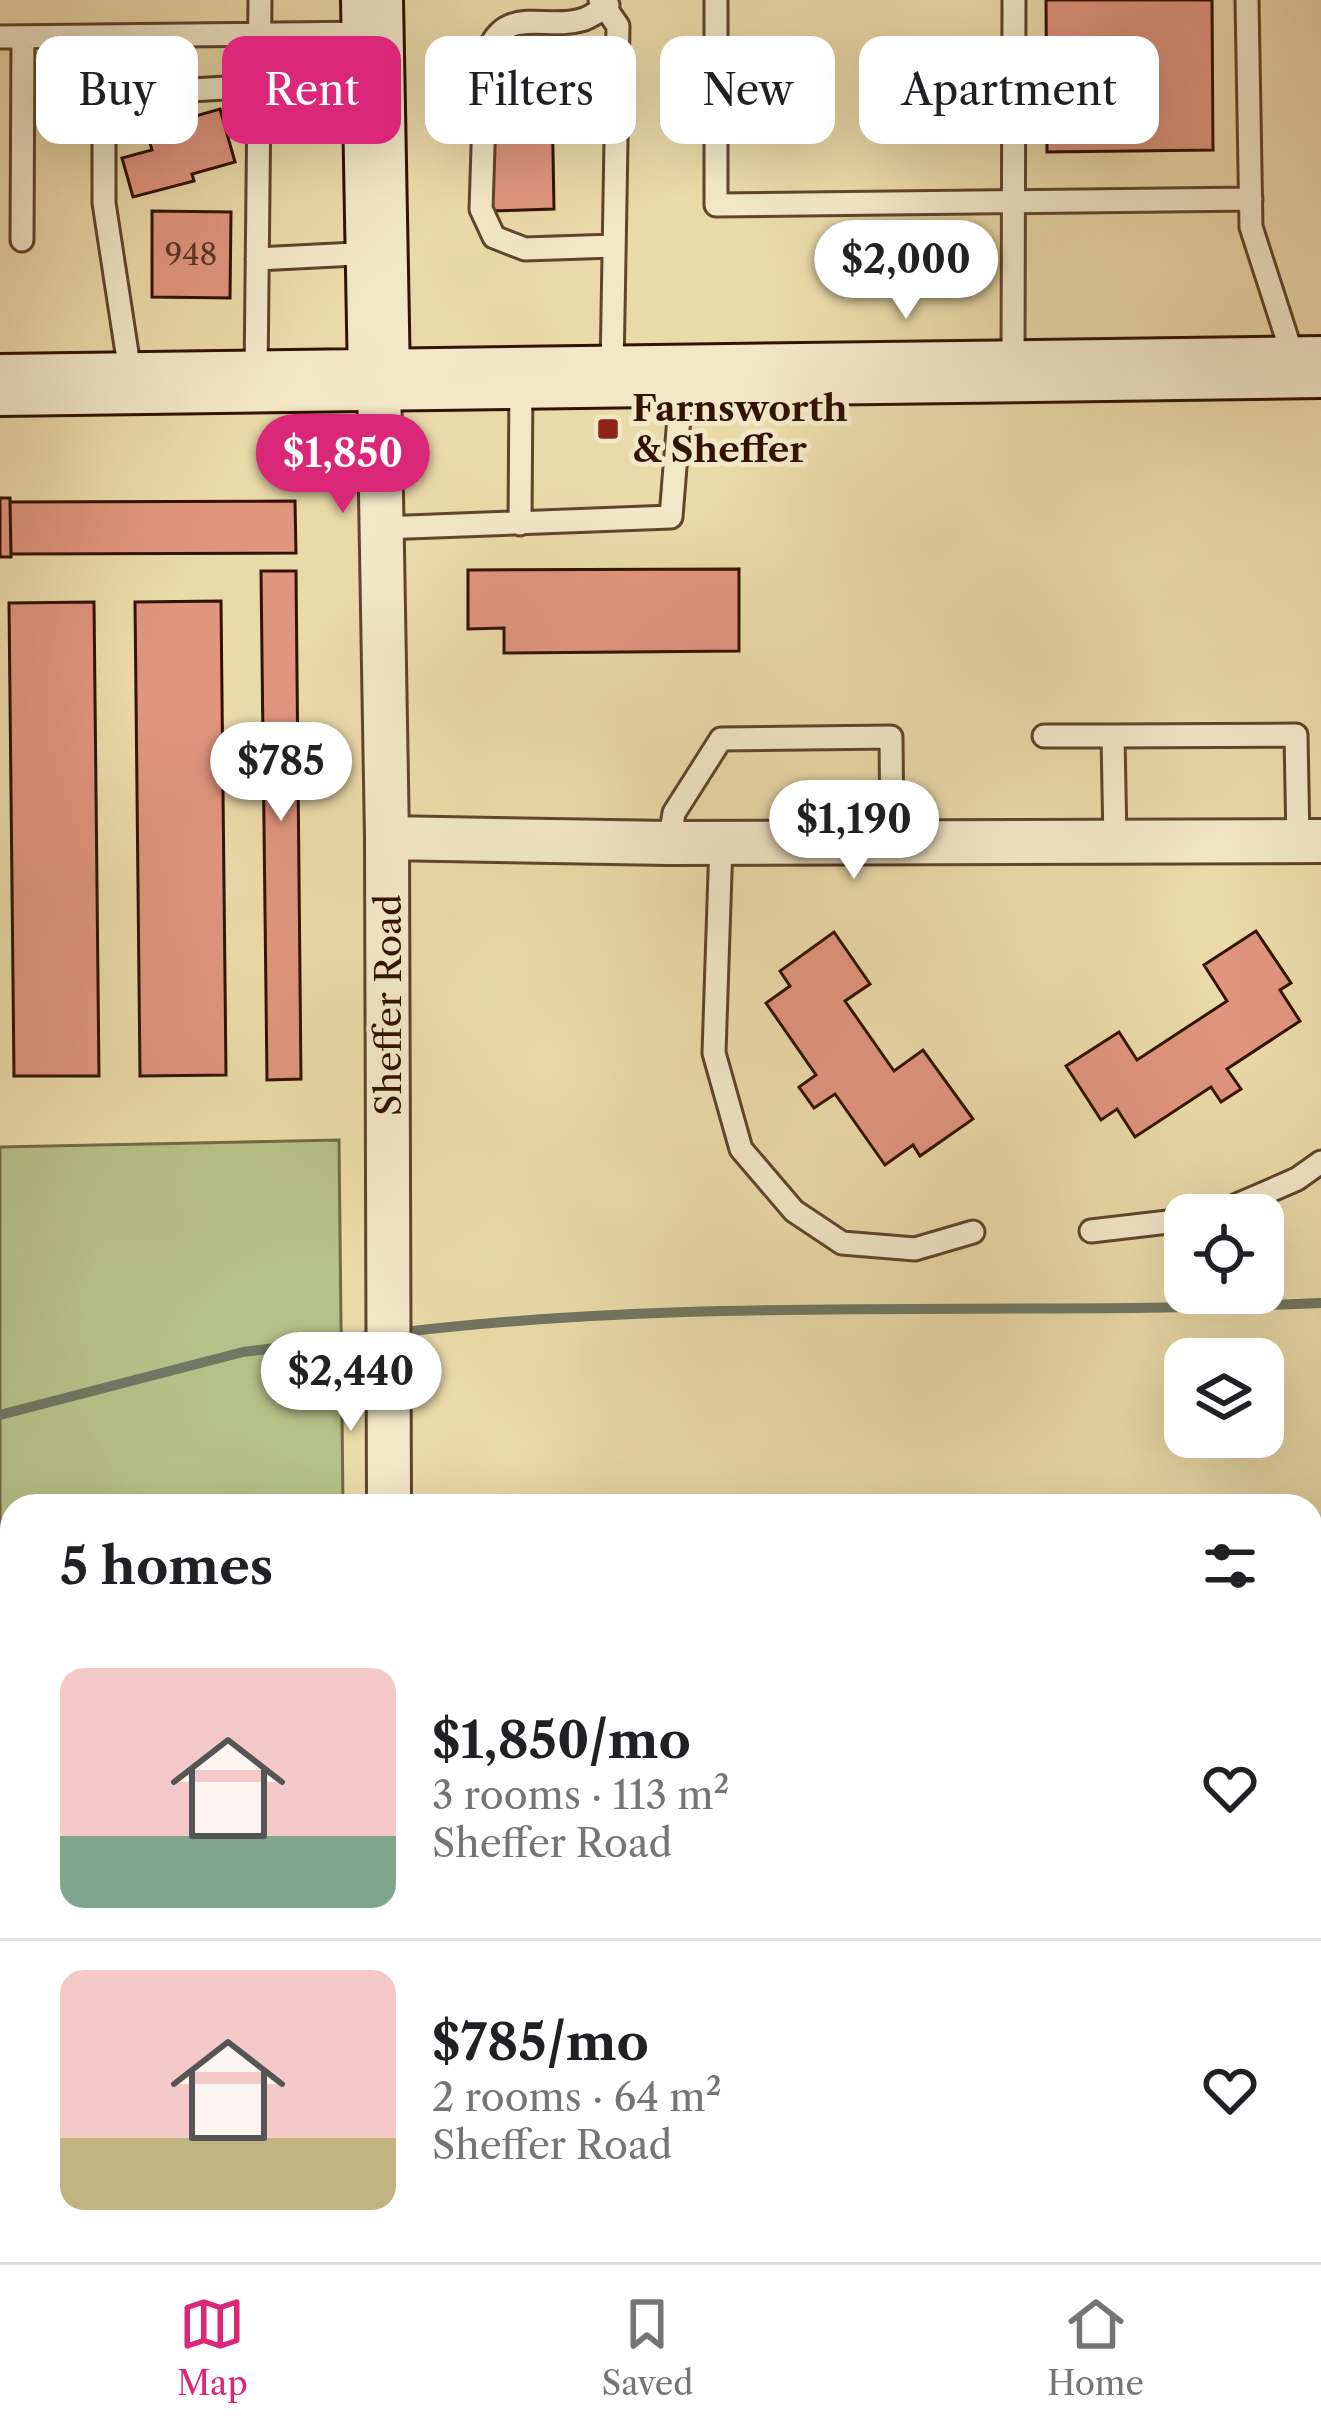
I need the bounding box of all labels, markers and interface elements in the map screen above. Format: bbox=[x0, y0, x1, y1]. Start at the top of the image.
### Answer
chip: Buy bbox=[36, 36, 198, 144]
chip: Rent bbox=[222, 36, 401, 144]
chip: Filters bbox=[425, 36, 636, 144]
chip: New bbox=[660, 36, 835, 144]
chip: Apartment bbox=[859, 36, 1159, 144]
pin: $2,000 bbox=[808, 220, 1004, 322]
text: $2,000 bbox=[841, 235, 971, 283]
house number: 948 bbox=[165, 236, 217, 273]
place label: Farnsworth & Sheffer bbox=[632, 386, 848, 471]
pin: $1,850 bbox=[245, 414, 441, 516]
marker: Farnsworth & Sheffer bbox=[595, 416, 621, 442]
text: $1,850 bbox=[283, 429, 403, 477]
pin: $785 bbox=[210, 722, 352, 824]
text: $785 bbox=[237, 737, 325, 785]
pin: $1,190 bbox=[756, 780, 952, 882]
text: $1,190 bbox=[796, 795, 912, 843]
street label: Sheffer Road bbox=[366, 894, 410, 1116]
map controls bbox=[1164, 1194, 1284, 1458]
button: locate bbox=[1164, 1194, 1284, 1314]
pin: $2,440 bbox=[253, 1332, 449, 1434]
button: layers bbox=[1164, 1338, 1284, 1458]
text: $2,440 bbox=[288, 1347, 414, 1395]
icon: filters bbox=[1197, 1533, 1263, 1599]
text: 5 homes bbox=[60, 1535, 273, 1597]
text: $1,850/mo bbox=[432, 1709, 691, 1771]
icon: home bbox=[156, 1716, 300, 1860]
icon: heart bbox=[1197, 1755, 1263, 1821]
text: 3 rooms · 113 m² bbox=[432, 1771, 730, 1819]
text: Sheffer Road bbox=[432, 1819, 672, 1867]
text: $785/mo bbox=[432, 2011, 649, 2073]
icon: home bbox=[156, 2018, 300, 2162]
icon: heart bbox=[1197, 2057, 1263, 2123]
text: 2 rooms · 64 m² bbox=[432, 2073, 722, 2121]
text: Sheffer Road bbox=[432, 2121, 672, 2169]
tab: Map bbox=[177, 2291, 248, 2404]
tab: Saved bbox=[602, 2291, 693, 2404]
tab: Home bbox=[1047, 2291, 1144, 2404]

